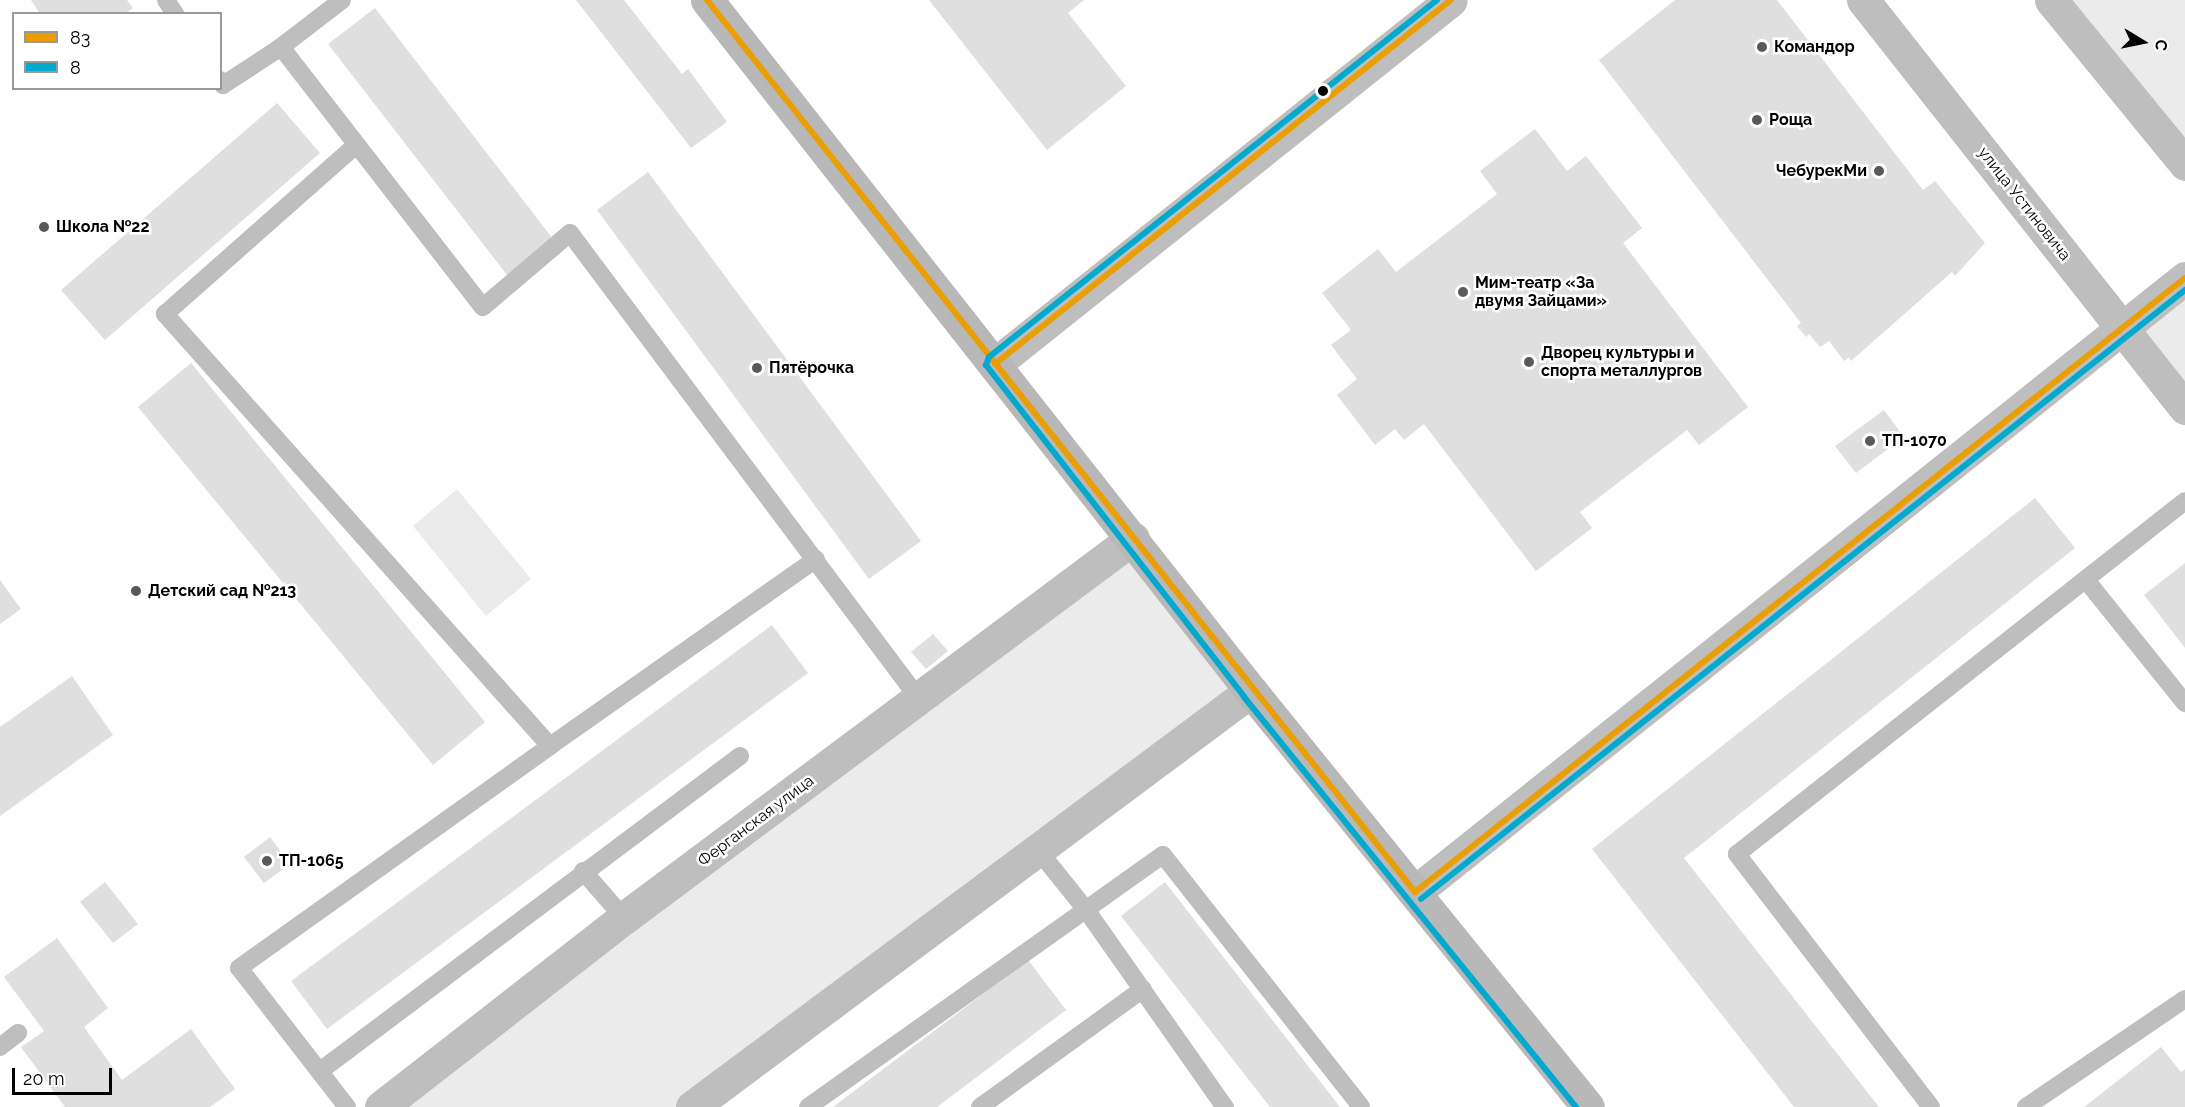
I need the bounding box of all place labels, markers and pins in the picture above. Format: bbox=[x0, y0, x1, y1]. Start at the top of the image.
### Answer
place label: Командор bbox=[1774, 37, 1855, 57]
marker: Командор bbox=[1755, 40, 1769, 54]
unlabelled marker bbox=[1317, 85, 1329, 97]
place label: Роща bbox=[1769, 110, 1812, 130]
marker: Роща bbox=[1750, 113, 1764, 127]
place label: ЧебурекМи bbox=[1776, 161, 1867, 181]
marker: ЧебурекМи bbox=[1872, 164, 1886, 178]
place label: Школа №22 bbox=[56, 217, 149, 237]
marker: Школа №22 bbox=[37, 220, 51, 234]
place label: Мим-театр «За двумя Зайцами» bbox=[1475, 273, 1607, 311]
marker: Мим-театр «За двумя Зайцами» bbox=[1456, 285, 1470, 299]
place label: Дворец культуры и спорта металлургов bbox=[1541, 343, 1702, 381]
marker: Дворец культуры и спорта металлургов bbox=[1522, 355, 1536, 369]
place label: Пятёрочка bbox=[769, 358, 854, 378]
marker: Пятёрочка bbox=[750, 361, 764, 375]
place label: ТП-1070 bbox=[1882, 431, 1947, 451]
marker: ТП-1070 bbox=[1863, 434, 1877, 448]
place label: Детский сад №213 bbox=[148, 581, 296, 601]
marker: Детский сад №213 bbox=[129, 584, 143, 598]
place label: ТП-1065 bbox=[279, 851, 344, 871]
marker: ТП-1065 bbox=[260, 854, 274, 868]

